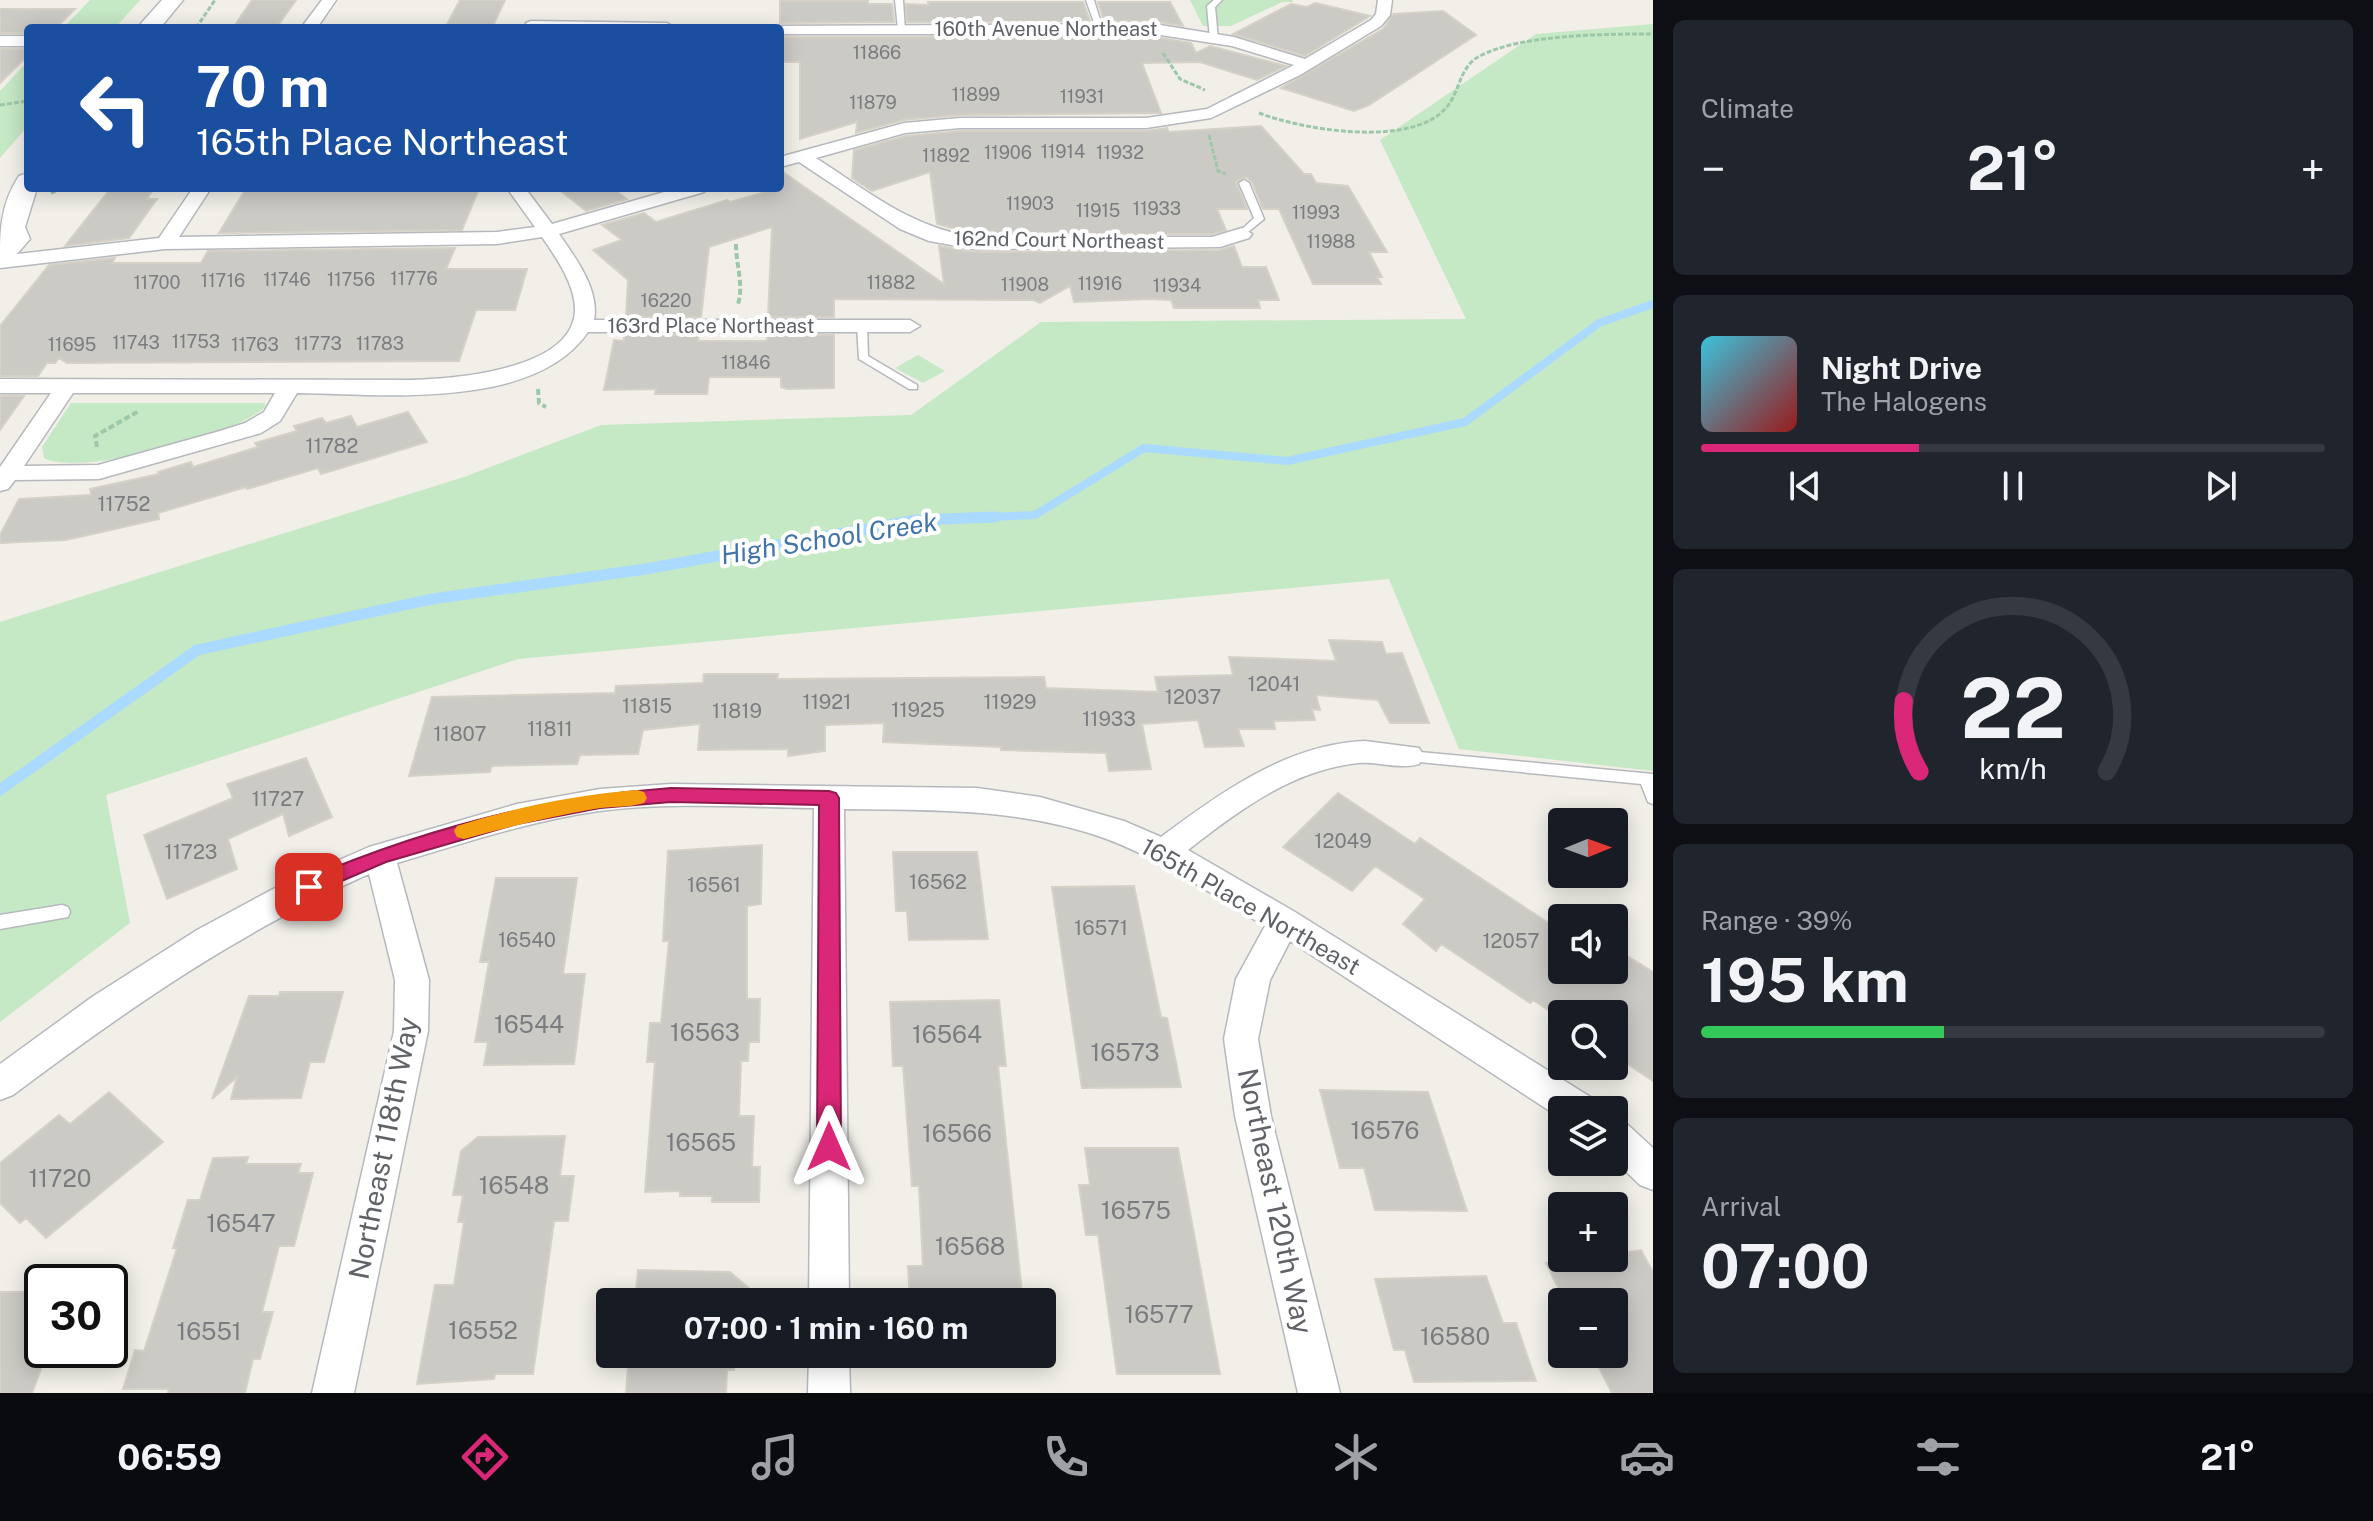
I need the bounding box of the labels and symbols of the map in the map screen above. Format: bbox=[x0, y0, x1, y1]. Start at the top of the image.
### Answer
street label: 160th Avenue Northeast bbox=[934, 17, 1158, 41]
house number: 11866 bbox=[853, 42, 901, 63]
house number: 11899 bbox=[952, 84, 1000, 105]
house number: 11931 bbox=[1060, 86, 1104, 107]
house number: 11879 bbox=[849, 92, 897, 113]
house number: 11914 bbox=[1041, 141, 1085, 162]
house number: 11906 bbox=[984, 142, 1032, 163]
house number: 11932 bbox=[1096, 142, 1144, 163]
house number: 11892 bbox=[922, 145, 970, 166]
house number: 11903 bbox=[1006, 193, 1054, 214]
house number: 11933 bbox=[1133, 198, 1181, 219]
house number: 11915 bbox=[1076, 200, 1120, 221]
house number: 11993 bbox=[1292, 202, 1340, 223]
street label: 162nd Court Northeast bbox=[953, 226, 1165, 254]
house number: 11988 bbox=[1307, 231, 1355, 252]
house number: 11776 bbox=[390, 268, 438, 289]
house number: 11746 bbox=[263, 269, 311, 290]
house number: 11756 bbox=[327, 269, 375, 290]
house number: 11716 bbox=[201, 270, 245, 291]
house number: 11700 bbox=[133, 272, 181, 293]
house number: 11882 bbox=[867, 272, 915, 293]
house number: 11916 bbox=[1078, 273, 1122, 294]
house number: 11908 bbox=[1001, 274, 1049, 295]
house number: 11934 bbox=[1153, 275, 1201, 296]
house number: 16220 bbox=[640, 290, 692, 311]
street label: 163rd Place Northeast bbox=[607, 314, 815, 338]
house number: 11753 bbox=[172, 331, 220, 352]
house number: 11743 bbox=[112, 332, 160, 353]
house number: 11773 bbox=[294, 333, 342, 354]
house number: 11783 bbox=[356, 333, 404, 354]
house number: 11695 bbox=[48, 334, 96, 355]
house number: 11763 bbox=[231, 334, 279, 355]
house number: 11846 bbox=[722, 352, 770, 373]
house number: 11782 bbox=[306, 434, 358, 458]
house number: 11752 bbox=[97, 492, 151, 516]
water label: High School Creek bbox=[719, 506, 939, 570]
house number: 12041 bbox=[1248, 672, 1300, 696]
house number: 12037 bbox=[1165, 685, 1221, 709]
house number: 11921 bbox=[803, 690, 851, 714]
house number: 11929 bbox=[983, 690, 1037, 714]
house number: 11815 bbox=[622, 694, 672, 718]
house number: 11925 bbox=[891, 698, 945, 722]
house number: 11819 bbox=[712, 699, 762, 723]
house number: 11933 bbox=[1082, 707, 1136, 731]
house number: 11811 bbox=[527, 717, 573, 741]
house number: 11807 bbox=[434, 722, 486, 746]
house number: 11727 bbox=[252, 787, 304, 811]
north arrow bbox=[1548, 808, 1628, 888]
house number: 12049 bbox=[1314, 829, 1372, 853]
street label: 165th Place Northeast bbox=[1136, 832, 1366, 980]
house number: 11723 bbox=[165, 840, 217, 864]
pin bbox=[275, 853, 343, 921]
house number: 16562 bbox=[909, 870, 967, 894]
house number: 16561 bbox=[687, 873, 741, 897]
house number: 16571 bbox=[1074, 916, 1128, 940]
house number: 16540 bbox=[498, 928, 556, 952]
house number: 12057 bbox=[1482, 929, 1540, 953]
house number: 16544 bbox=[494, 1010, 564, 1038]
street label: Northeast 118th Way bbox=[341, 1014, 425, 1282]
house number: 16563 bbox=[670, 1018, 740, 1046]
house number: 16564 bbox=[912, 1020, 982, 1048]
house number: 16573 bbox=[1090, 1038, 1160, 1066]
street label: Northeast 120th Way bbox=[1232, 1065, 1320, 1337]
position arrow bbox=[787, 1105, 871, 1189]
house number: 16576 bbox=[1351, 1116, 1419, 1144]
house number: 16566 bbox=[922, 1119, 992, 1147]
house number: 16565 bbox=[666, 1128, 736, 1156]
house number: 11720 bbox=[28, 1164, 92, 1192]
house number: 16548 bbox=[479, 1171, 549, 1199]
house number: 16575 bbox=[1101, 1196, 1171, 1224]
house number: 16547 bbox=[206, 1209, 276, 1237]
house number: 16568 bbox=[935, 1232, 1005, 1260]
speed limit sign: 30 bbox=[24, 1264, 128, 1368]
house number: 16577 bbox=[1124, 1300, 1194, 1328]
house number: 16552 bbox=[448, 1316, 518, 1344]
house number: 16551 bbox=[176, 1317, 242, 1345]
house number: 16580 bbox=[1420, 1322, 1490, 1350]

